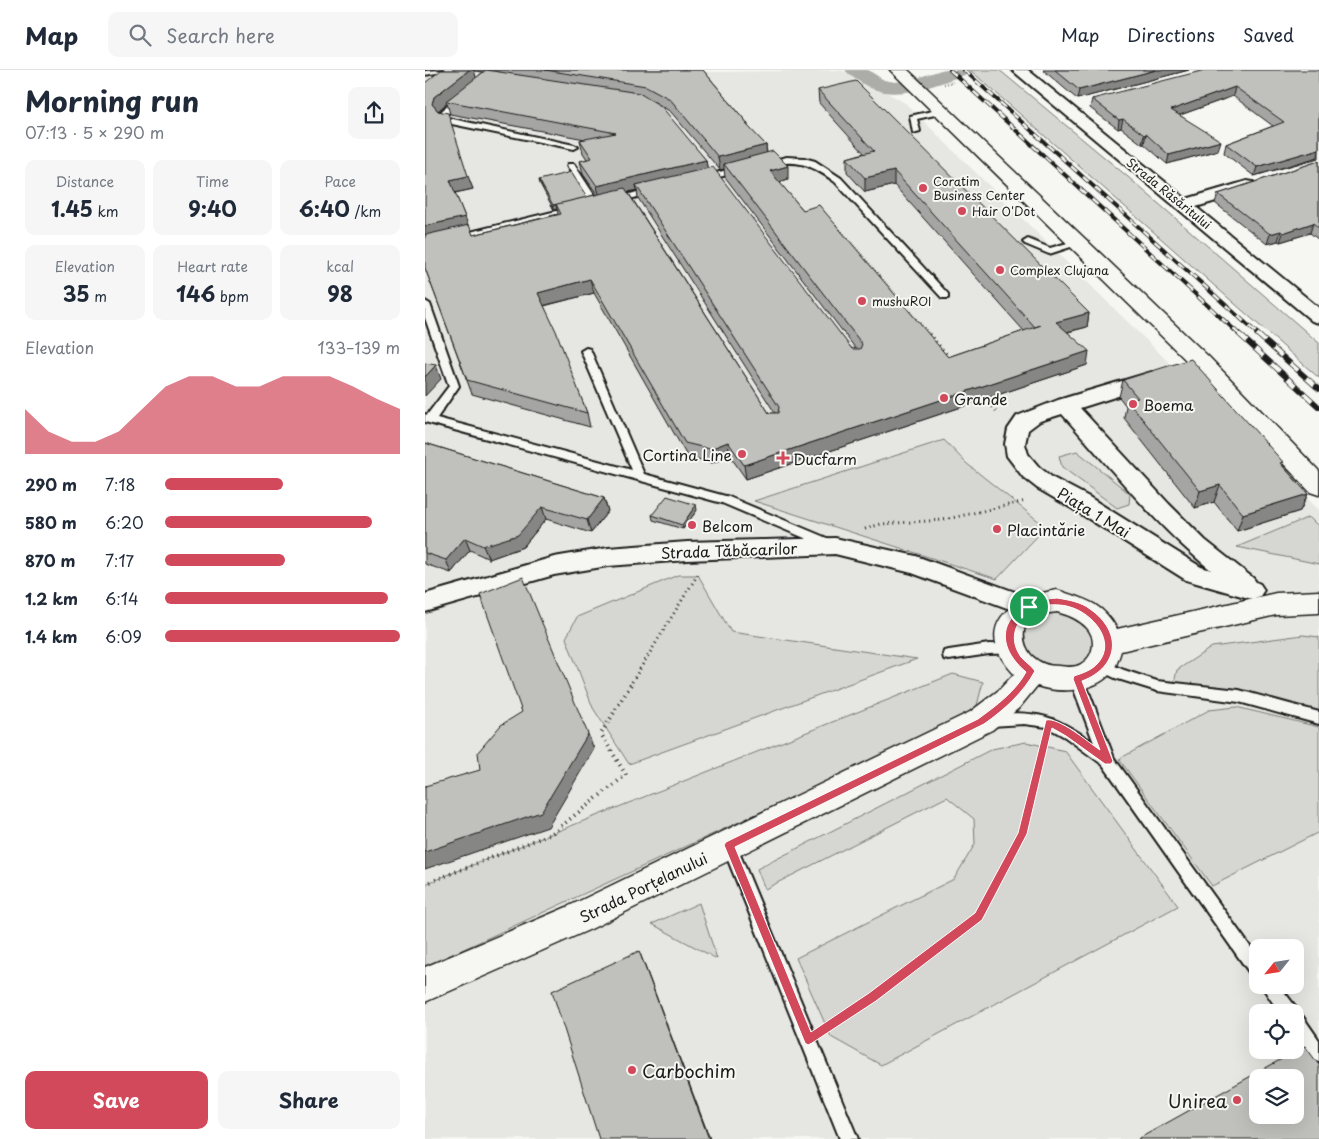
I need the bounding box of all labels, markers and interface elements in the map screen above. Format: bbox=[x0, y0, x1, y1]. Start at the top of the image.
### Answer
search box bbox=[108, 12, 458, 57]
text: Map bbox=[25, 17, 78, 53]
icon: search bbox=[126, 21, 154, 49]
text: Search here bbox=[166, 21, 275, 49]
text: Map bbox=[1061, 21, 1099, 48]
text: Directions bbox=[1127, 21, 1215, 48]
text: Saved bbox=[1243, 21, 1294, 48]
text: Morning run bbox=[25, 79, 199, 122]
button: share bbox=[348, 87, 400, 139]
text: 07:13 · 5 × 290 m bbox=[25, 120, 164, 144]
street label: Strada Răsăritului bbox=[1123, 153, 1215, 233]
text: Distance bbox=[55, 171, 114, 192]
text: Time bbox=[196, 171, 229, 192]
text: Pace bbox=[324, 171, 356, 192]
place label: Coratim Business Center bbox=[933, 172, 1025, 204]
marker: Coratim Business Center bbox=[917, 182, 929, 194]
text: 1.45 bbox=[51, 192, 93, 224]
text: 9:40 bbox=[188, 192, 237, 224]
text: 6:40 bbox=[299, 192, 350, 224]
text: km bbox=[93, 201, 119, 222]
text: /km bbox=[350, 201, 381, 222]
place label: Hair O'Dot bbox=[972, 202, 1035, 220]
marker: Hair O'Dot bbox=[956, 205, 968, 217]
text: Elevation bbox=[55, 256, 115, 277]
text: Heart rate bbox=[177, 256, 248, 277]
text: kcal bbox=[326, 256, 354, 277]
place label: Complex Clujana bbox=[1010, 261, 1109, 279]
marker: Complex Clujana bbox=[994, 264, 1006, 276]
text: 35 bbox=[63, 277, 90, 309]
text: 146 bbox=[176, 277, 215, 309]
text: 98 bbox=[327, 277, 353, 309]
text: m bbox=[90, 286, 107, 307]
text: bpm bbox=[215, 286, 249, 307]
place label: mushuROI bbox=[872, 292, 931, 310]
marker: mushuROI bbox=[856, 295, 868, 307]
text: Elevation bbox=[25, 335, 94, 359]
text: 133–139 m bbox=[318, 335, 400, 359]
place label: Grande bbox=[954, 387, 1008, 410]
marker: Grande bbox=[938, 392, 950, 404]
place label: Boema bbox=[1143, 393, 1194, 416]
marker: Boema bbox=[1127, 398, 1139, 410]
place label: Cortina Line bbox=[642, 443, 732, 466]
place label: Ducfarm bbox=[793, 447, 857, 470]
marker: Cortina Line bbox=[736, 448, 748, 460]
marker: Ducfarm bbox=[777, 452, 789, 464]
text: 290 m bbox=[25, 472, 77, 496]
text: 7:18 bbox=[105, 472, 136, 496]
street label: Piața 1 Mai bbox=[1053, 481, 1135, 543]
text: 580 m bbox=[25, 510, 77, 534]
text: 6:20 bbox=[105, 510, 144, 534]
place label: Belcom bbox=[702, 514, 753, 537]
place label: Placintărie bbox=[1007, 518, 1085, 541]
marker: Belcom bbox=[686, 519, 698, 531]
marker: Placintărie bbox=[991, 523, 1003, 535]
street label: Strada Tăbăcarilor bbox=[660, 536, 798, 564]
text: 870 m bbox=[25, 548, 75, 572]
text: 7:17 bbox=[105, 548, 134, 572]
text: 1.2 km bbox=[25, 586, 78, 610]
text: 6:14 bbox=[105, 586, 139, 610]
pin bbox=[1008, 586, 1050, 628]
icon: arrive bbox=[1015, 593, 1043, 621]
text: 1.4 km bbox=[25, 624, 77, 648]
text: 6:09 bbox=[105, 624, 142, 648]
street label: Strada Porțelanului bbox=[575, 846, 711, 928]
north arrow bbox=[1249, 939, 1304, 994]
map controls bbox=[1249, 939, 1304, 1124]
button: locate bbox=[1249, 1004, 1304, 1059]
place label: Carbochim bbox=[642, 1057, 736, 1084]
marker: Carbochim bbox=[626, 1064, 638, 1076]
button: layers bbox=[1249, 1069, 1304, 1124]
button: Save bbox=[25, 1071, 208, 1129]
button: Share bbox=[218, 1071, 400, 1129]
place label: Unirea bbox=[1168, 1087, 1228, 1114]
marker: Unirea bbox=[1231, 1094, 1243, 1106]

